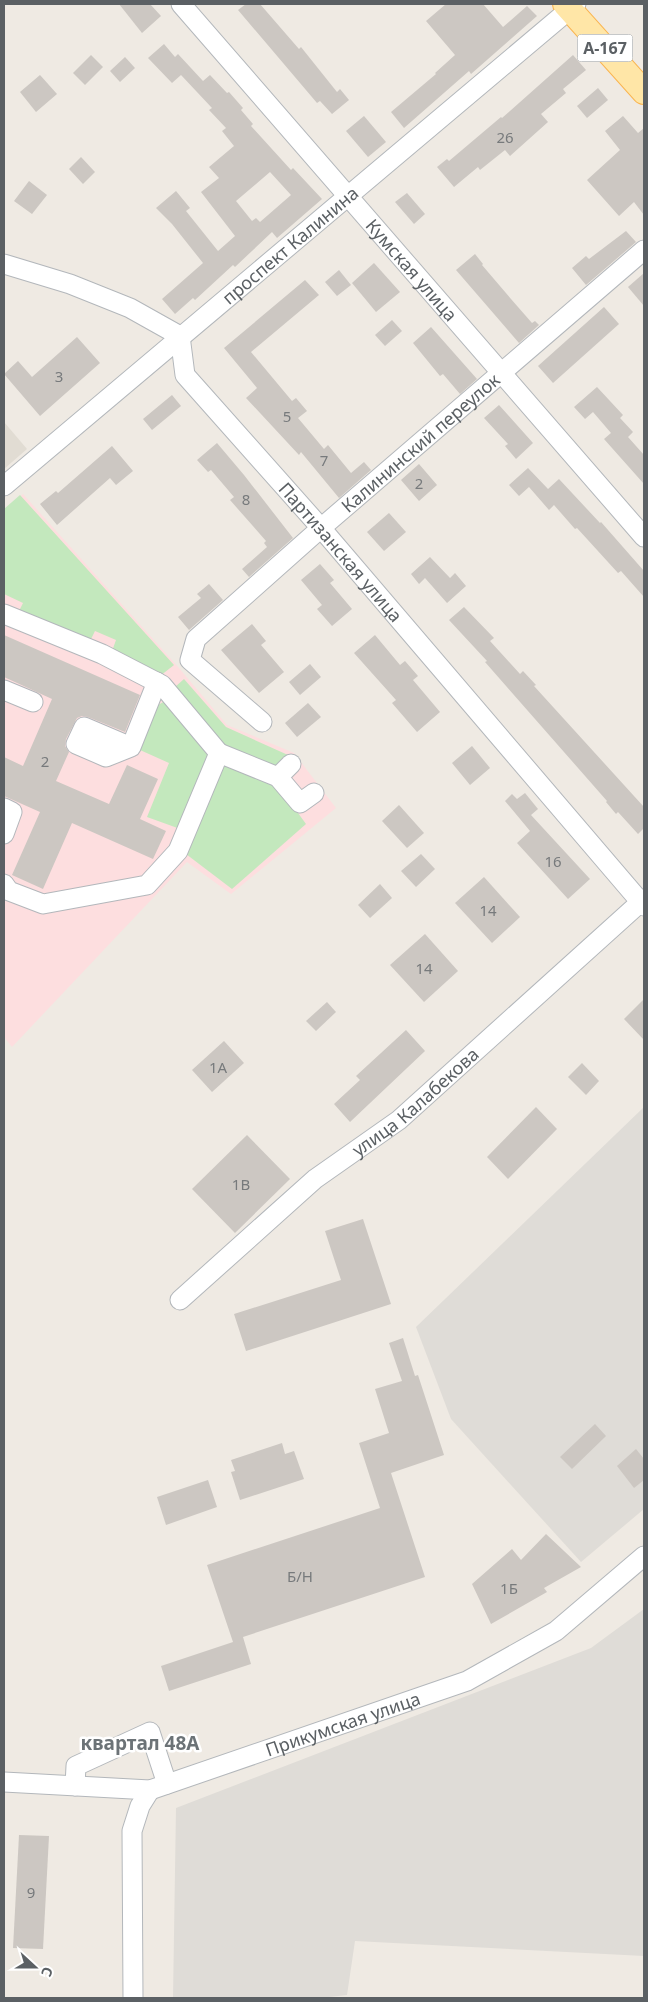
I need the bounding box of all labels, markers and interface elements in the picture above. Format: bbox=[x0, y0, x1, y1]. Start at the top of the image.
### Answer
road number: А-167 bbox=[578, 34, 632, 62]
house number: 26 bbox=[496, 127, 514, 147]
street label: проспект Калинина bbox=[217, 181, 363, 309]
street label: Кумская улица bbox=[361, 213, 463, 326]
house number: 3 bbox=[55, 366, 63, 386]
street label: Калининский переулок bbox=[336, 367, 505, 518]
house number: 5 bbox=[283, 406, 291, 426]
house number: 7 bbox=[320, 450, 328, 470]
house number: 2 bbox=[415, 473, 423, 493]
street label: Партизанская улица bbox=[274, 477, 408, 627]
house number: 8 bbox=[242, 489, 250, 509]
house number: 2 bbox=[41, 751, 49, 771]
house number: 16 bbox=[544, 851, 562, 871]
house number: 14 bbox=[479, 900, 497, 920]
house number: 14 bbox=[415, 958, 433, 978]
street label: улица Калабекова bbox=[347, 1042, 484, 1161]
house number: 1А bbox=[209, 1057, 228, 1077]
house number: 1В bbox=[232, 1174, 250, 1194]
house number: Б/Н bbox=[287, 1566, 313, 1586]
house number: 1Б bbox=[500, 1578, 518, 1598]
street label: Прикумская улица bbox=[262, 1686, 423, 1761]
district label: квартал 48А bbox=[81, 1730, 200, 1756]
house number: 9 bbox=[27, 1882, 35, 1902]
north arrow bbox=[10, 1942, 60, 1992]
text: С bbox=[37, 1964, 58, 1979]

